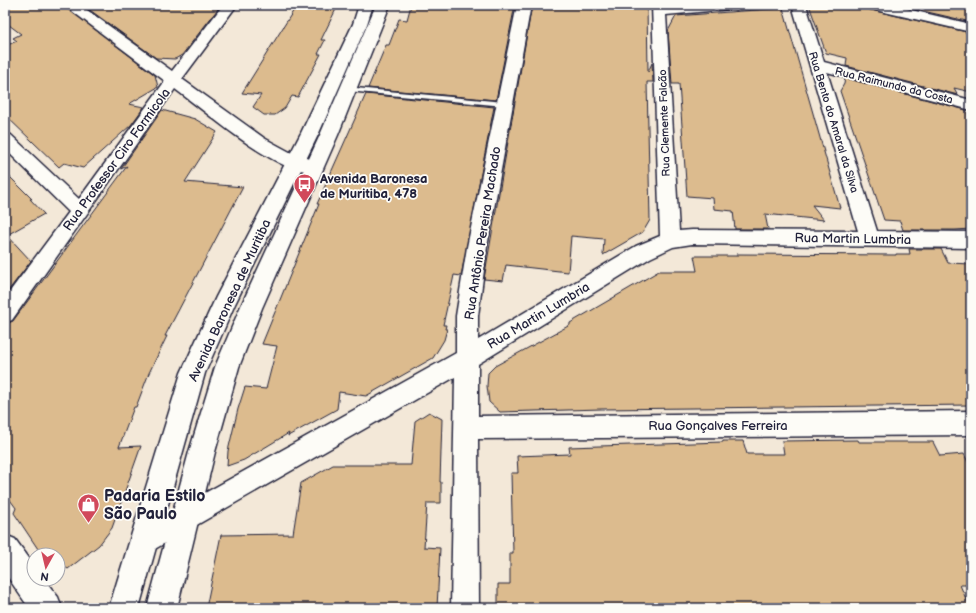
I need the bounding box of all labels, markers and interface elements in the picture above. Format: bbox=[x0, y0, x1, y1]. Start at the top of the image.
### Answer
street label: Rua Bento do Amaral da Silva bbox=[806, 50, 861, 194]
street label: Rua Raimundo da Costa bbox=[834, 65, 954, 106]
street label: Rua Clemente Falcão bbox=[656, 69, 673, 177]
street label: Rua Professor Ciro Formicola bbox=[60, 85, 174, 234]
street label: Rua Antônio Pereira Machado bbox=[461, 145, 505, 321]
place label: Avenida Baronesa de Muritiba, 478 bbox=[319, 171, 427, 202]
bus stop icon: Avenida Baronesa de Muritiba, 478 bbox=[291, 172, 317, 205]
street label: Avenida Baronesa de Muritiba bbox=[185, 217, 275, 384]
street label: Rua Martin Lumbria bbox=[795, 230, 911, 248]
street label: Rua Martin Lumbria bbox=[484, 279, 593, 353]
street label: Rua Gonçalves Ferreira bbox=[648, 418, 788, 434]
place label: Padaria Estilo São Paulo bbox=[104, 487, 206, 524]
shop icon: Padaria Estilo São Paulo bbox=[75, 491, 101, 524]
north arrow bbox=[26, 547, 66, 587]
text: N bbox=[40, 569, 50, 583]

